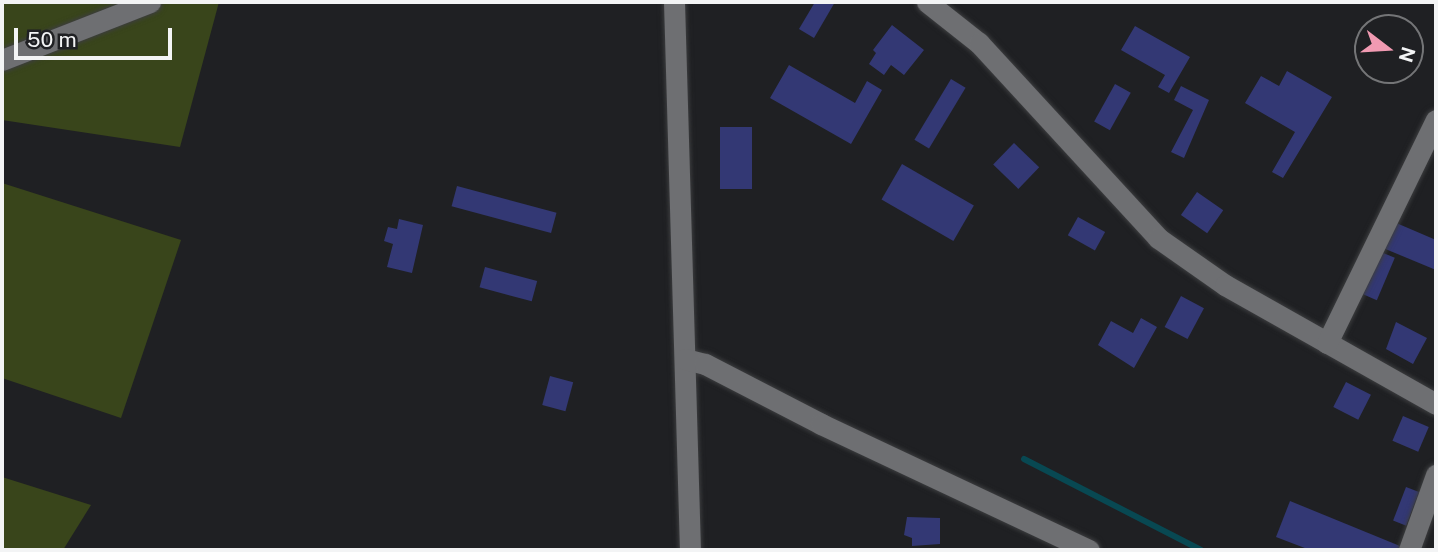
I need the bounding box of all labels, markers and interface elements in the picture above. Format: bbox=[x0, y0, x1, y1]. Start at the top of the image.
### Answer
scale bar bbox=[18, 14, 175, 58]
north arrow bbox=[1354, 14, 1424, 84]
text: 50 m bbox=[27, 27, 77, 52]
text: N bbox=[1394, 44, 1420, 65]

